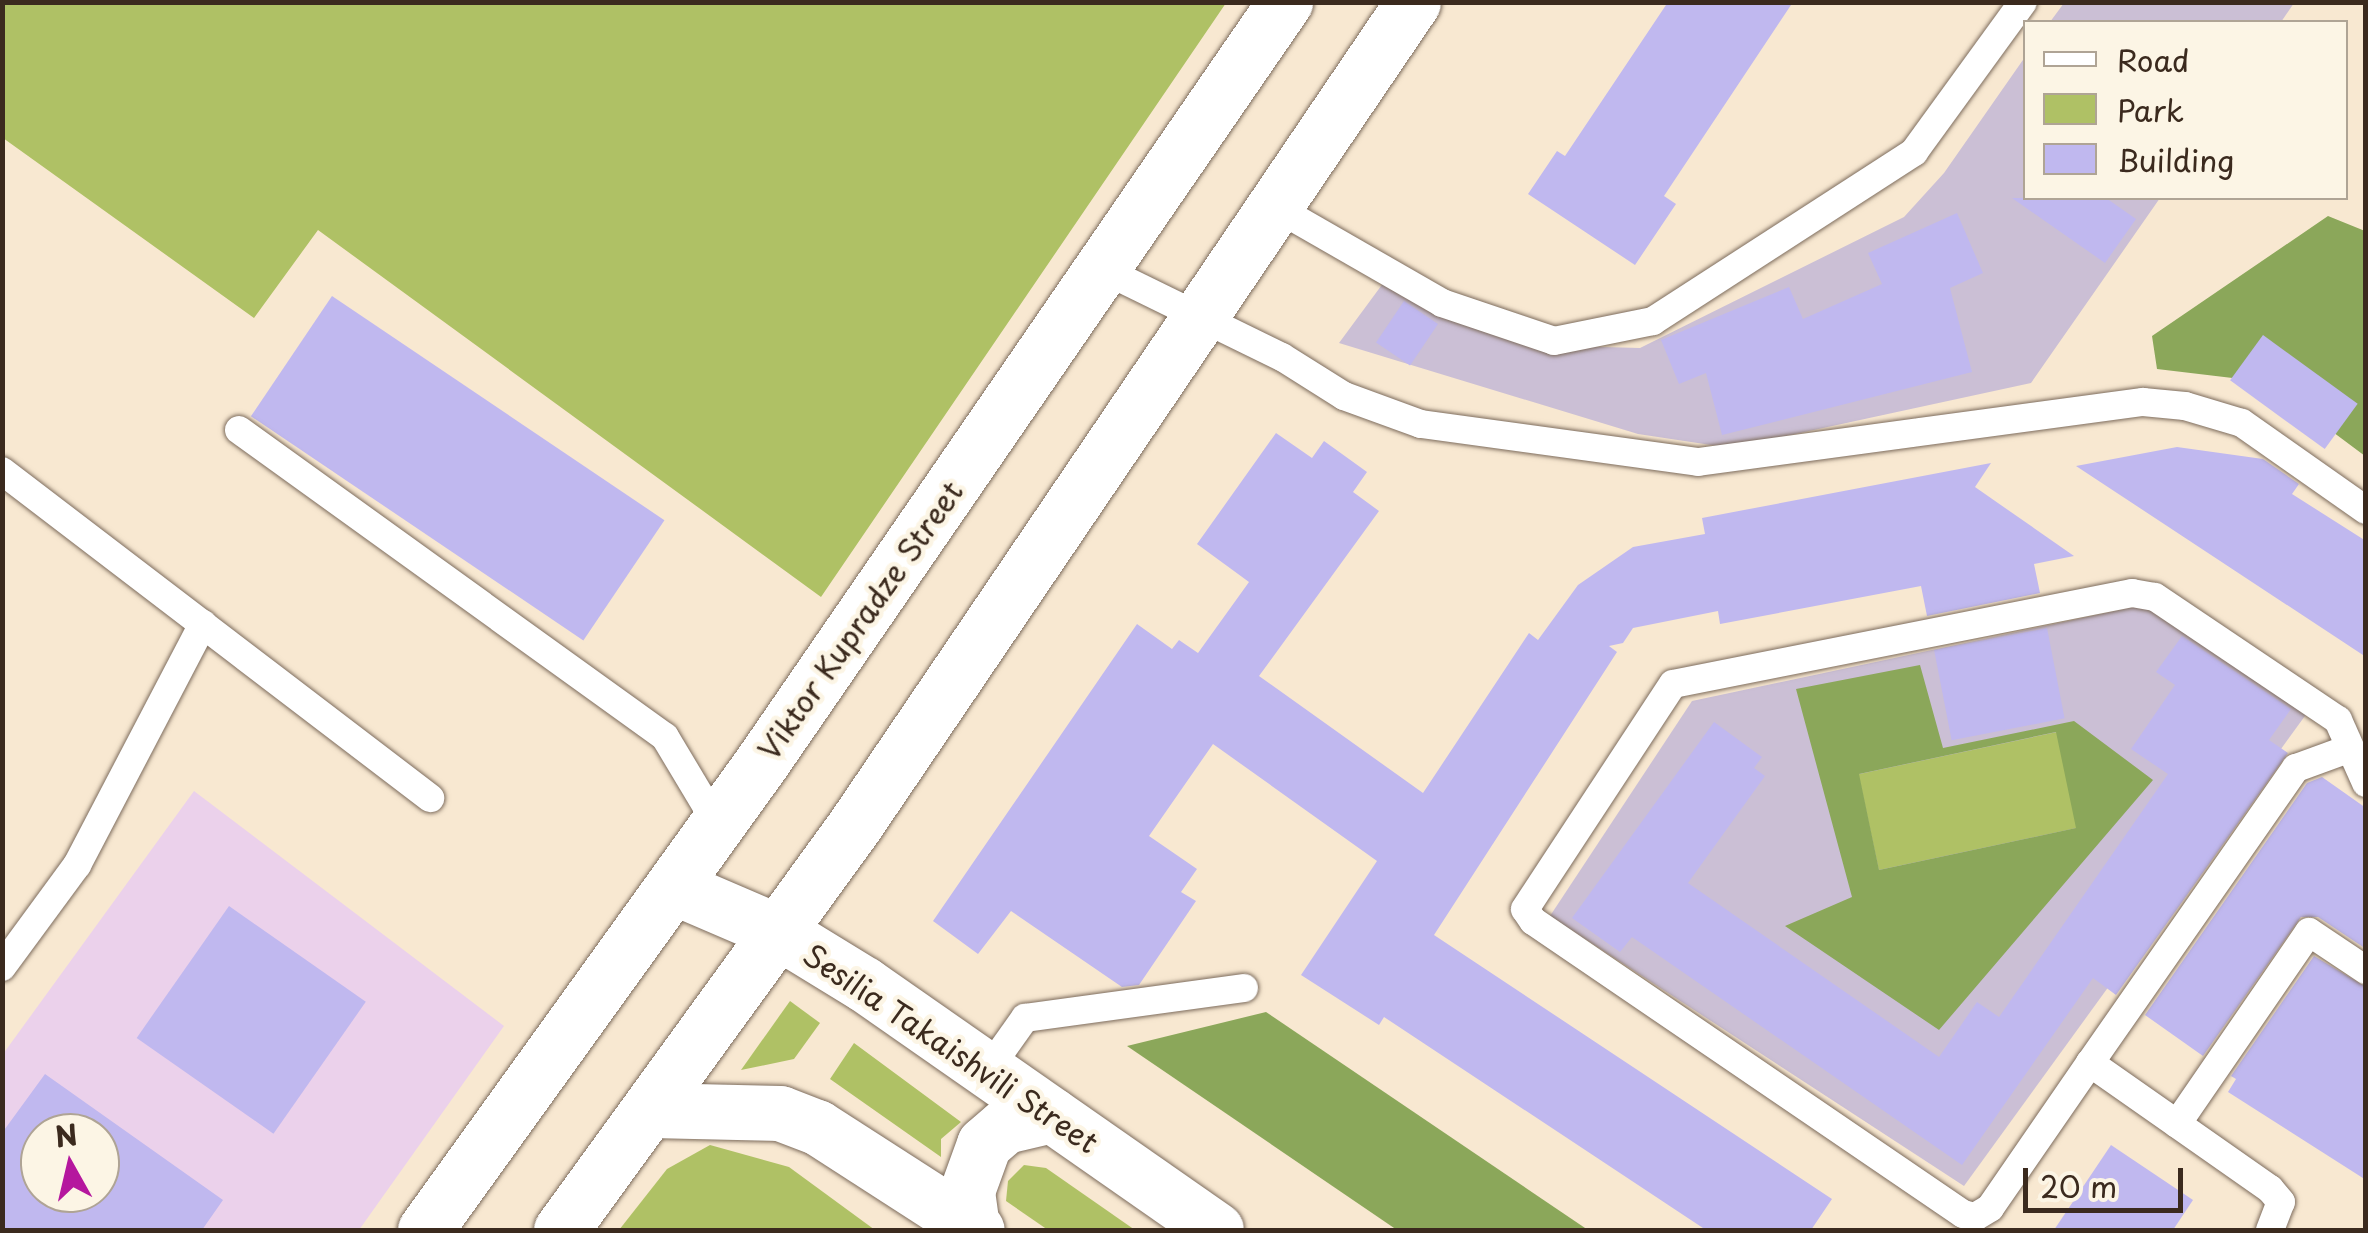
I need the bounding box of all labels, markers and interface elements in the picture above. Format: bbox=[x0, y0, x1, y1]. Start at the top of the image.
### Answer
legend bbox=[2023, 20, 2348, 200]
text: Road bbox=[2117, 37, 2190, 82]
text: Park bbox=[2117, 87, 2184, 132]
text: Building bbox=[2117, 137, 2234, 182]
street label: Viktor Kupradze Street bbox=[750, 474, 970, 766]
street label: Sesilia Takaishvili Street bbox=[795, 935, 1107, 1161]
text: N bbox=[52, 1112, 80, 1158]
north arrow bbox=[20, 1113, 120, 1213]
scale bar bbox=[2028, 1148, 2188, 1210]
text: 20 m bbox=[2040, 1163, 2117, 1208]

